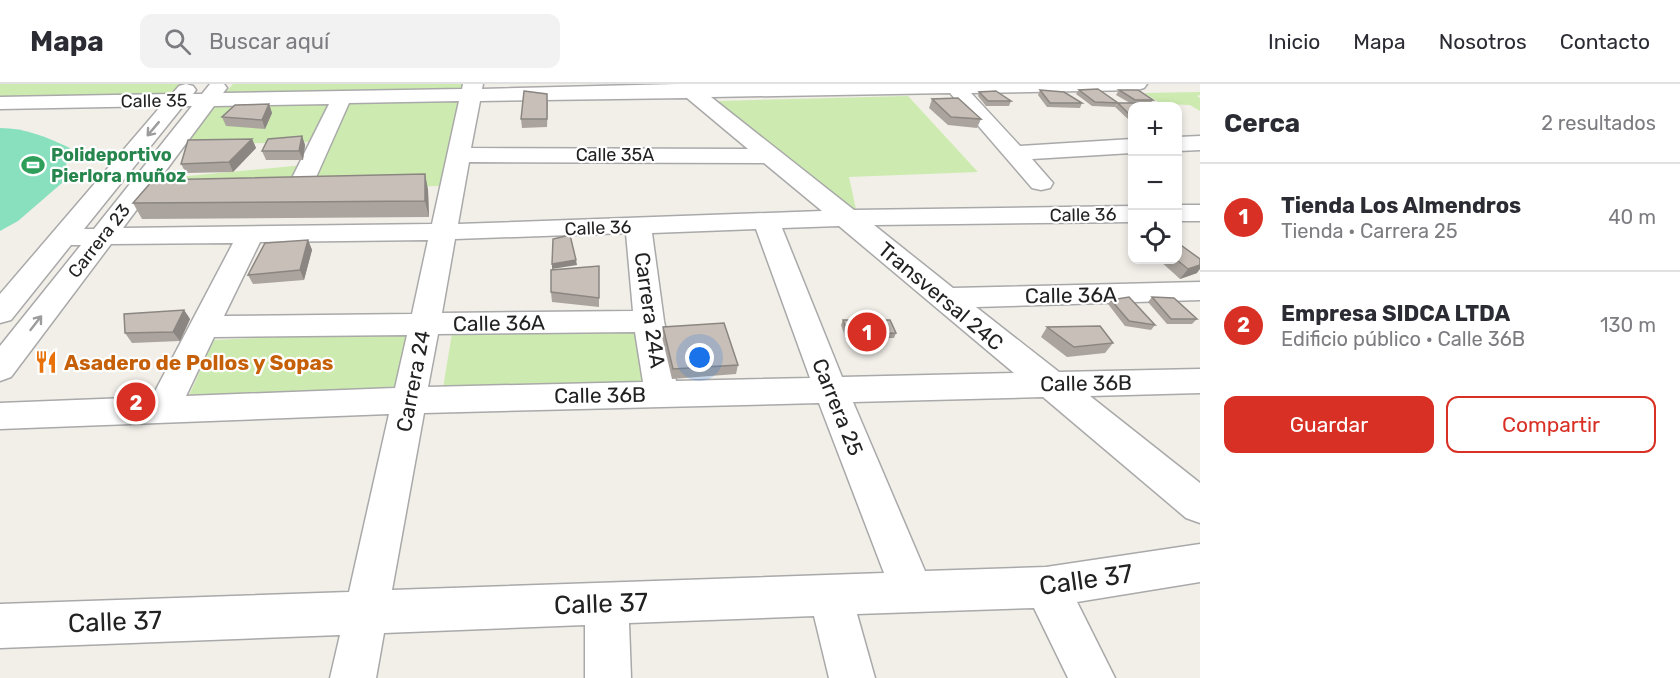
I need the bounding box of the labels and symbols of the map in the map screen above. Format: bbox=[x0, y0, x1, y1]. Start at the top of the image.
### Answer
street label: Calle 35 bbox=[120, 89, 188, 113]
one-way arrow bbox=[147, 121, 160, 137]
place label: Polideportivo Pierlora muñoz bbox=[51, 144, 186, 187]
street label: Calle 35A bbox=[576, 144, 654, 166]
sports icon: Polideportivo Pierlora muñoz bbox=[20, 152, 46, 178]
street label: Carrera 23 bbox=[63, 200, 135, 282]
street label: Calle 36 bbox=[1049, 203, 1117, 227]
street label: Calle 36 bbox=[564, 216, 632, 240]
street label: Transversal 24C bbox=[873, 236, 1009, 356]
street label: Carrera 24A bbox=[629, 250, 671, 370]
street label: Calle 36A bbox=[1025, 282, 1117, 308]
street label: Calle 36A bbox=[453, 310, 545, 336]
pin: 1 bbox=[848, 310, 886, 354]
one-way arrow bbox=[29, 315, 42, 331]
street label: Carrera 24 bbox=[391, 328, 435, 434]
your location bbox=[685, 343, 714, 372]
restaurant icon: Asadero de Pollos y Sopas bbox=[33, 349, 59, 375]
place label: Asadero de Pollos y Sopas bbox=[64, 350, 333, 375]
street label: Carrera 25 bbox=[807, 355, 869, 459]
street label: Calle 36B bbox=[1040, 370, 1132, 396]
pin: 2 bbox=[116, 380, 156, 424]
street label: Calle 36B bbox=[554, 382, 646, 408]
street label: Calle 37 bbox=[1037, 558, 1135, 602]
street label: Calle 37 bbox=[553, 587, 649, 621]
street label: Calle 37 bbox=[67, 605, 163, 639]

